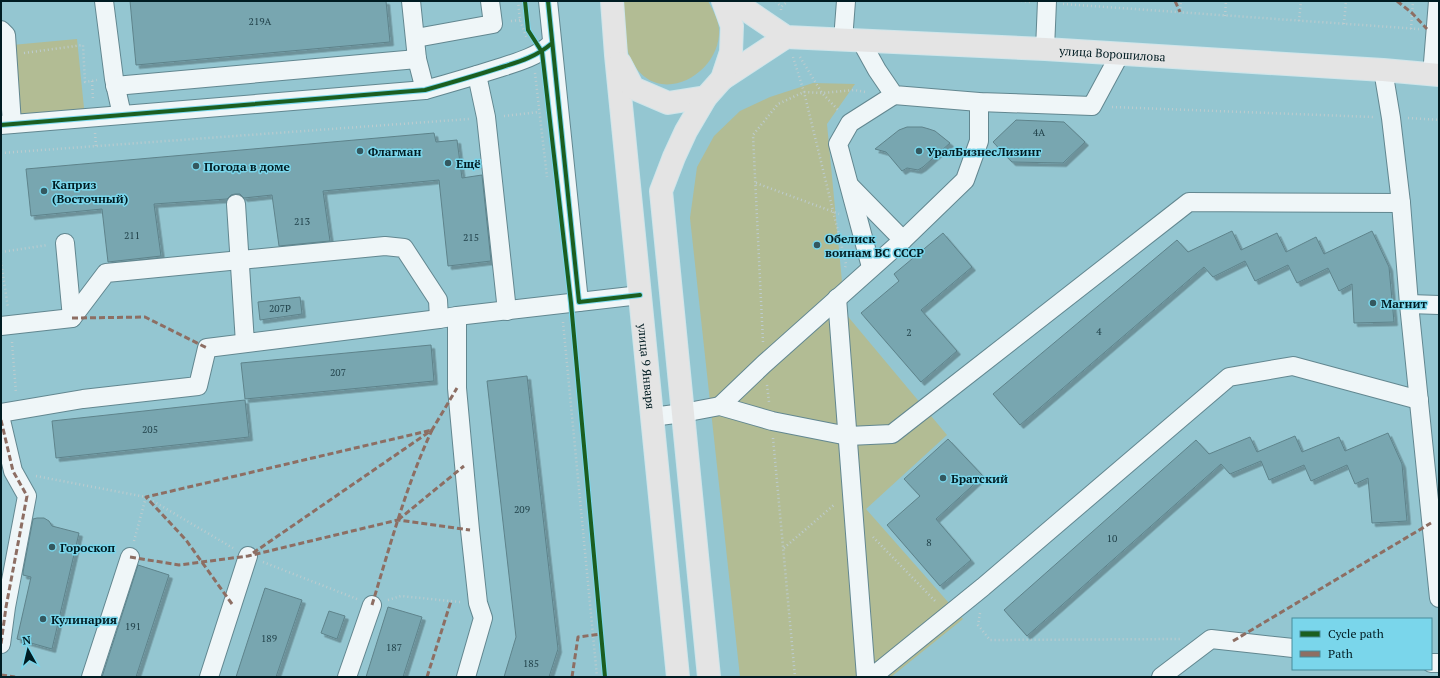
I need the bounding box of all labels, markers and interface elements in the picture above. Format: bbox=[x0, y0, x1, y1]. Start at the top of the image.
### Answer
house number: 219А bbox=[249, 15, 272, 28]
street label: улица Ворошилова bbox=[1058, 42, 1166, 64]
house number: 4А bbox=[1033, 126, 1045, 139]
place label: Флагман bbox=[368, 144, 421, 159]
place label: УралБизнесЛизинг bbox=[927, 144, 1042, 159]
marker: Флагман bbox=[355, 146, 365, 156]
marker: УралБизнесЛизинг bbox=[914, 146, 924, 156]
place label: Ещё bbox=[456, 156, 481, 171]
marker: Ещё bbox=[443, 158, 453, 168]
place label: Погода в доме bbox=[204, 159, 291, 174]
marker: Погода в доме bbox=[191, 161, 201, 171]
place label: Каприз (Восточный) bbox=[52, 177, 128, 206]
marker: Каприз (Восточный) bbox=[39, 186, 49, 196]
house number: 213 bbox=[294, 215, 310, 228]
house number: 211 bbox=[124, 229, 140, 242]
house number: 215 bbox=[463, 231, 479, 244]
place label: Обелиск воинам ВС СССР bbox=[825, 231, 924, 260]
marker: Обелиск воинам ВС СССР bbox=[812, 240, 822, 250]
place label: Магнит bbox=[1381, 296, 1427, 311]
marker: Магнит bbox=[1368, 298, 1378, 308]
house number: 207Р bbox=[269, 302, 291, 315]
street label: улица 9 Января bbox=[635, 322, 659, 410]
house number: 4 bbox=[1096, 325, 1102, 338]
house number: 2 bbox=[906, 326, 912, 339]
house number: 207 bbox=[330, 366, 346, 379]
house number: 205 bbox=[142, 423, 158, 436]
place label: Братский bbox=[951, 471, 1008, 486]
marker: Братский bbox=[938, 473, 948, 483]
house number: 209 bbox=[514, 503, 530, 516]
house number: 10 bbox=[1107, 532, 1117, 545]
house number: 8 bbox=[926, 536, 932, 549]
place label: Гороскоп bbox=[60, 540, 115, 555]
marker: Гороскоп bbox=[47, 542, 57, 552]
place label: Кулинария bbox=[51, 612, 117, 627]
marker: Кулинария bbox=[38, 614, 48, 624]
legend bbox=[1292, 618, 1432, 670]
house number: 191 bbox=[125, 620, 141, 633]
text: Cycle path bbox=[1328, 626, 1384, 641]
north arrow bbox=[8, 630, 48, 670]
text: N bbox=[22, 632, 32, 648]
house number: 189 bbox=[261, 632, 277, 645]
house number: 187 bbox=[386, 641, 402, 654]
text: Path bbox=[1328, 646, 1353, 661]
house number: 185 bbox=[523, 657, 539, 670]

